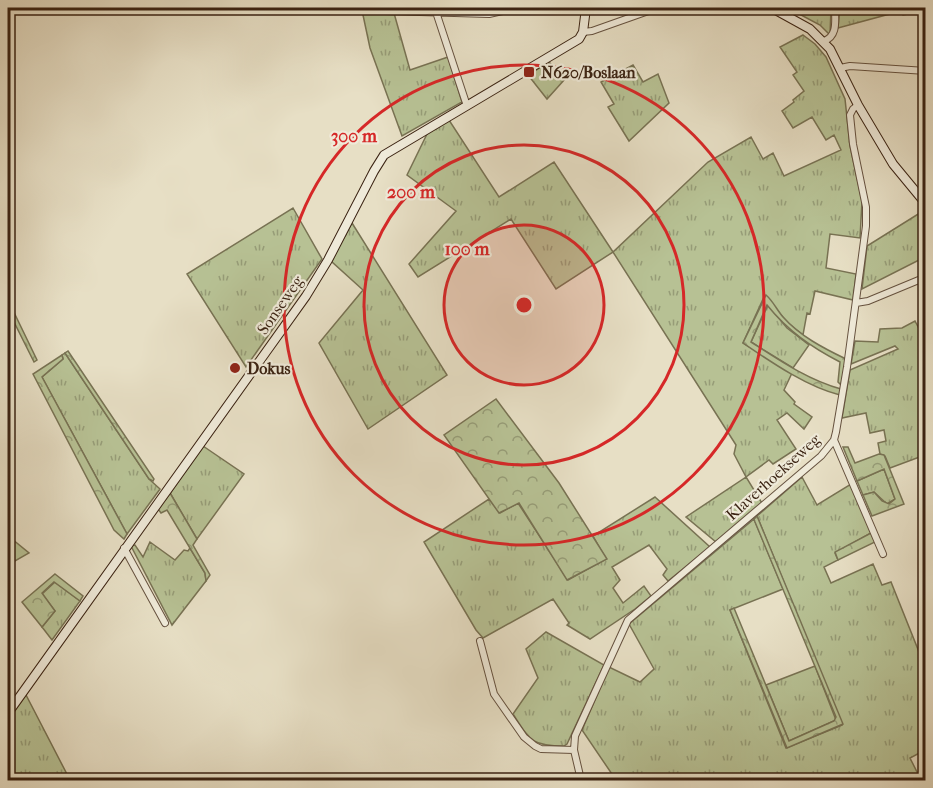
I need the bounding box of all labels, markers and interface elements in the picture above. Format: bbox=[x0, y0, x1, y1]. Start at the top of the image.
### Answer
place label: N620/Boslaan bbox=[541, 63, 636, 82]
marker: N620/Boslaan bbox=[522, 65, 536, 79]
text: 300 m bbox=[331, 126, 378, 147]
text: 200 m bbox=[387, 182, 436, 203]
text: 100 m bbox=[444, 239, 491, 260]
street label: Sonseweg bbox=[253, 272, 307, 338]
centre of rings bbox=[514, 295, 534, 315]
place label: Dokus bbox=[247, 359, 291, 378]
marker: Dokus bbox=[228, 361, 242, 375]
street label: Klaverhoekseweg bbox=[722, 429, 824, 524]

